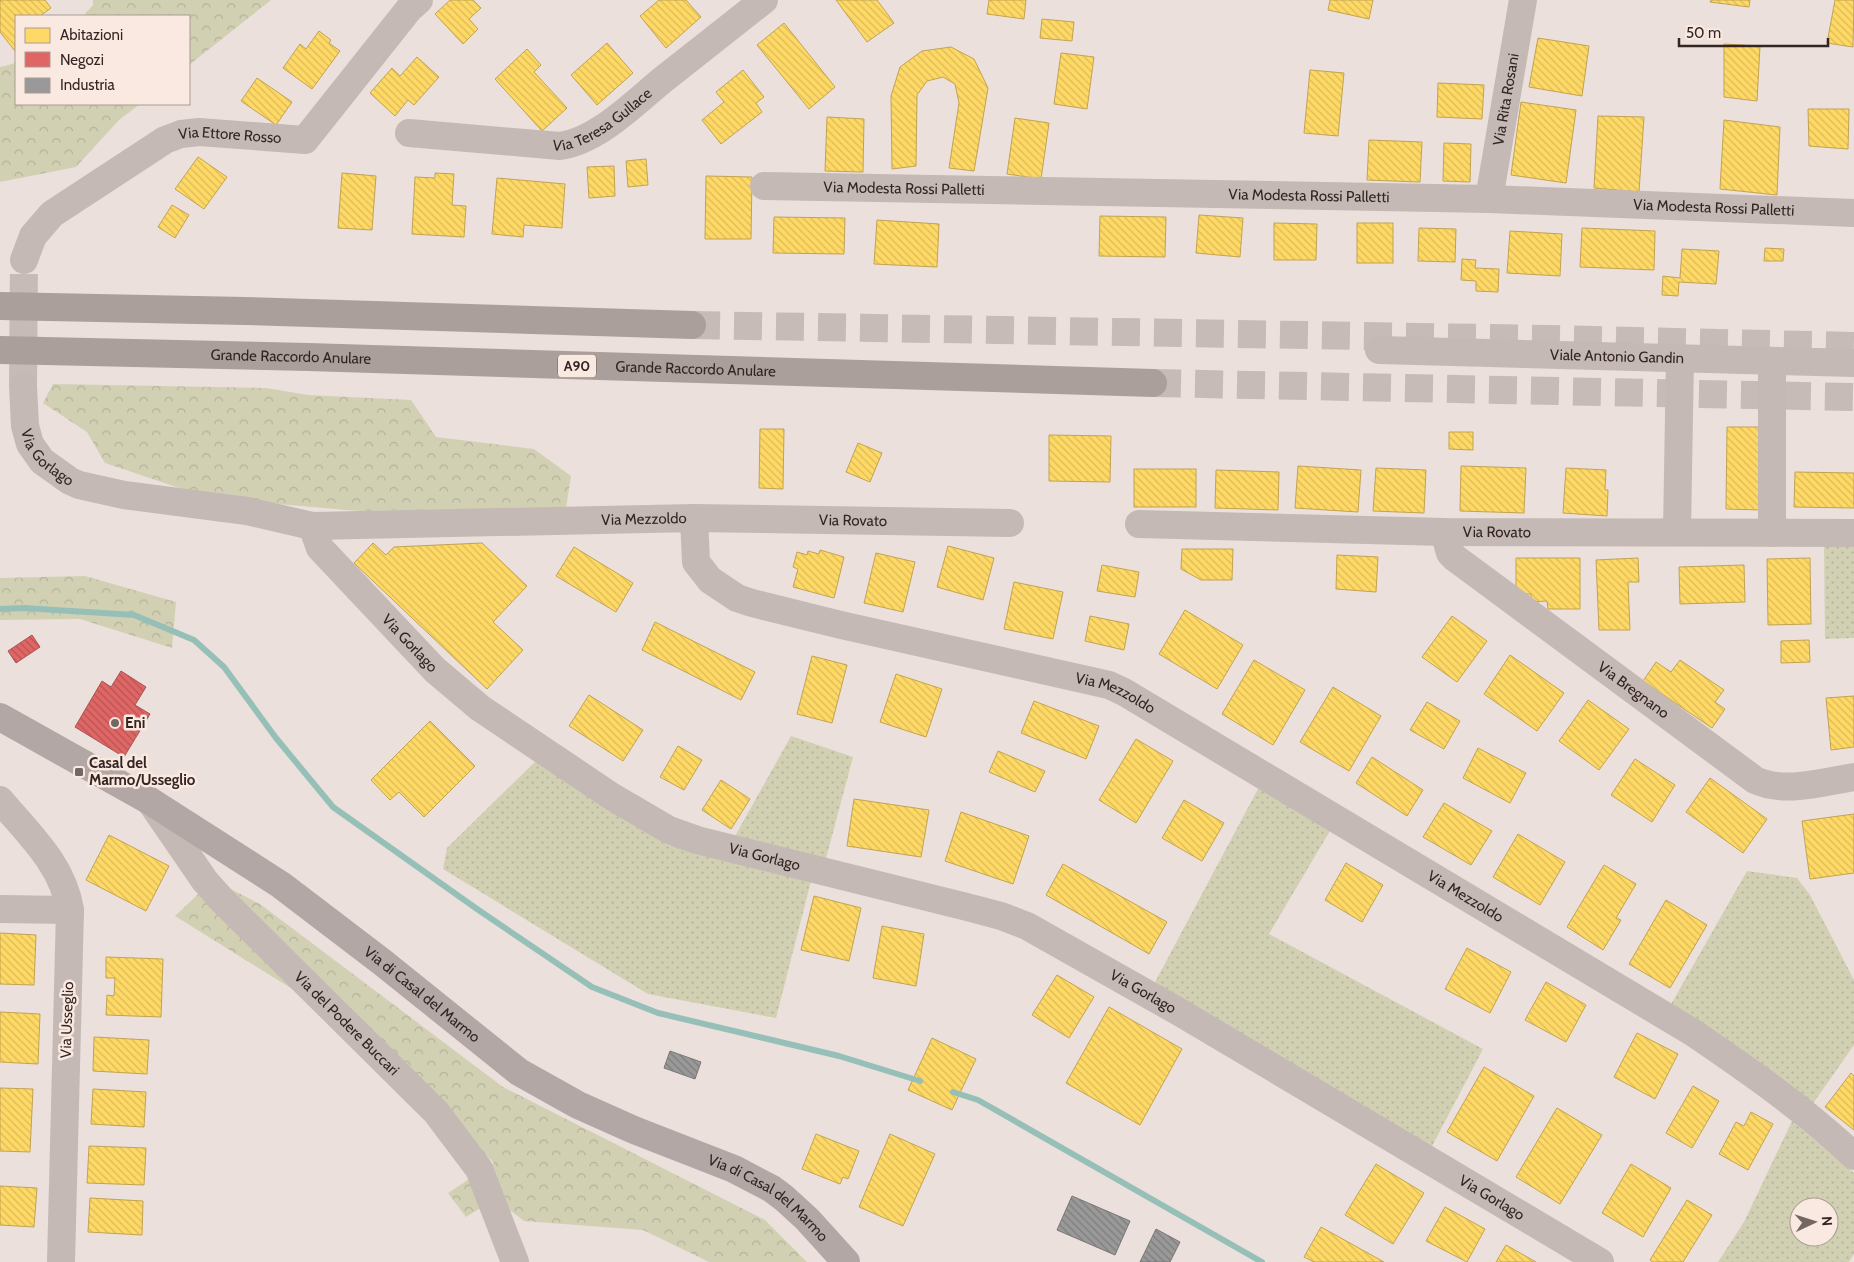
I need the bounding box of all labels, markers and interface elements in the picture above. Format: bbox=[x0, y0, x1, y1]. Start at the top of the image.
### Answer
legend bbox=[15, 15, 190, 105]
scale bar bbox=[1679, 15, 1828, 47]
text: 50 m bbox=[1686, 24, 1721, 42]
text: Abitazioni bbox=[60, 26, 123, 44]
text: Negozi bbox=[60, 51, 104, 69]
street label: Via Rita Rosani bbox=[1489, 52, 1523, 147]
text: Industria bbox=[60, 76, 115, 94]
street label: Via Teresa Gullace bbox=[552, 84, 656, 155]
street label: Via Ettore Rosso bbox=[178, 123, 282, 147]
street label: Via Modesta Rossi Palletti bbox=[823, 178, 985, 199]
street label: Via Modesta Rossi Palletti bbox=[1228, 185, 1390, 206]
street label: Via Modesta Rossi Palletti bbox=[1633, 196, 1795, 220]
street label: Grande Raccordo Anulare bbox=[210, 346, 372, 368]
street label: Viale Antonio Gandin bbox=[1550, 346, 1684, 367]
road number: A90 bbox=[558, 354, 596, 378]
street label: Grande Raccordo Anulare bbox=[615, 357, 777, 380]
street label: Via Gorlago bbox=[17, 427, 77, 490]
street label: Via Mezzoldo bbox=[601, 509, 687, 529]
street label: Via Rovato bbox=[819, 511, 887, 530]
street label: Via Rovato bbox=[1463, 523, 1531, 541]
street label: Via Gorlago bbox=[378, 611, 441, 676]
street label: Via Bregnano bbox=[1594, 658, 1673, 722]
street label: Via Mezzoldo bbox=[1074, 669, 1158, 718]
place label: Eni bbox=[125, 714, 145, 732]
marker: Eni bbox=[109, 717, 121, 729]
place label: Casal del Marmo/Usseglio bbox=[89, 754, 196, 789]
marker: Casal del Marmo/Usseglio bbox=[73, 766, 85, 778]
street label: Via Gorlago bbox=[727, 839, 802, 874]
street label: Via Mezzoldo bbox=[1424, 867, 1507, 926]
street label: Via di Casal del Marmo bbox=[360, 942, 484, 1046]
street label: Via Gorlago bbox=[1107, 966, 1179, 1017]
street label: Via del Podere Buccari bbox=[290, 968, 403, 1079]
street label: Via Usseglio bbox=[57, 981, 77, 1059]
street label: Via di Casal del Marmo bbox=[705, 1151, 832, 1245]
street label: Via Gorlago bbox=[1456, 1171, 1528, 1224]
north arrow bbox=[1789, 1197, 1839, 1247]
text: N bbox=[1818, 1216, 1836, 1227]

